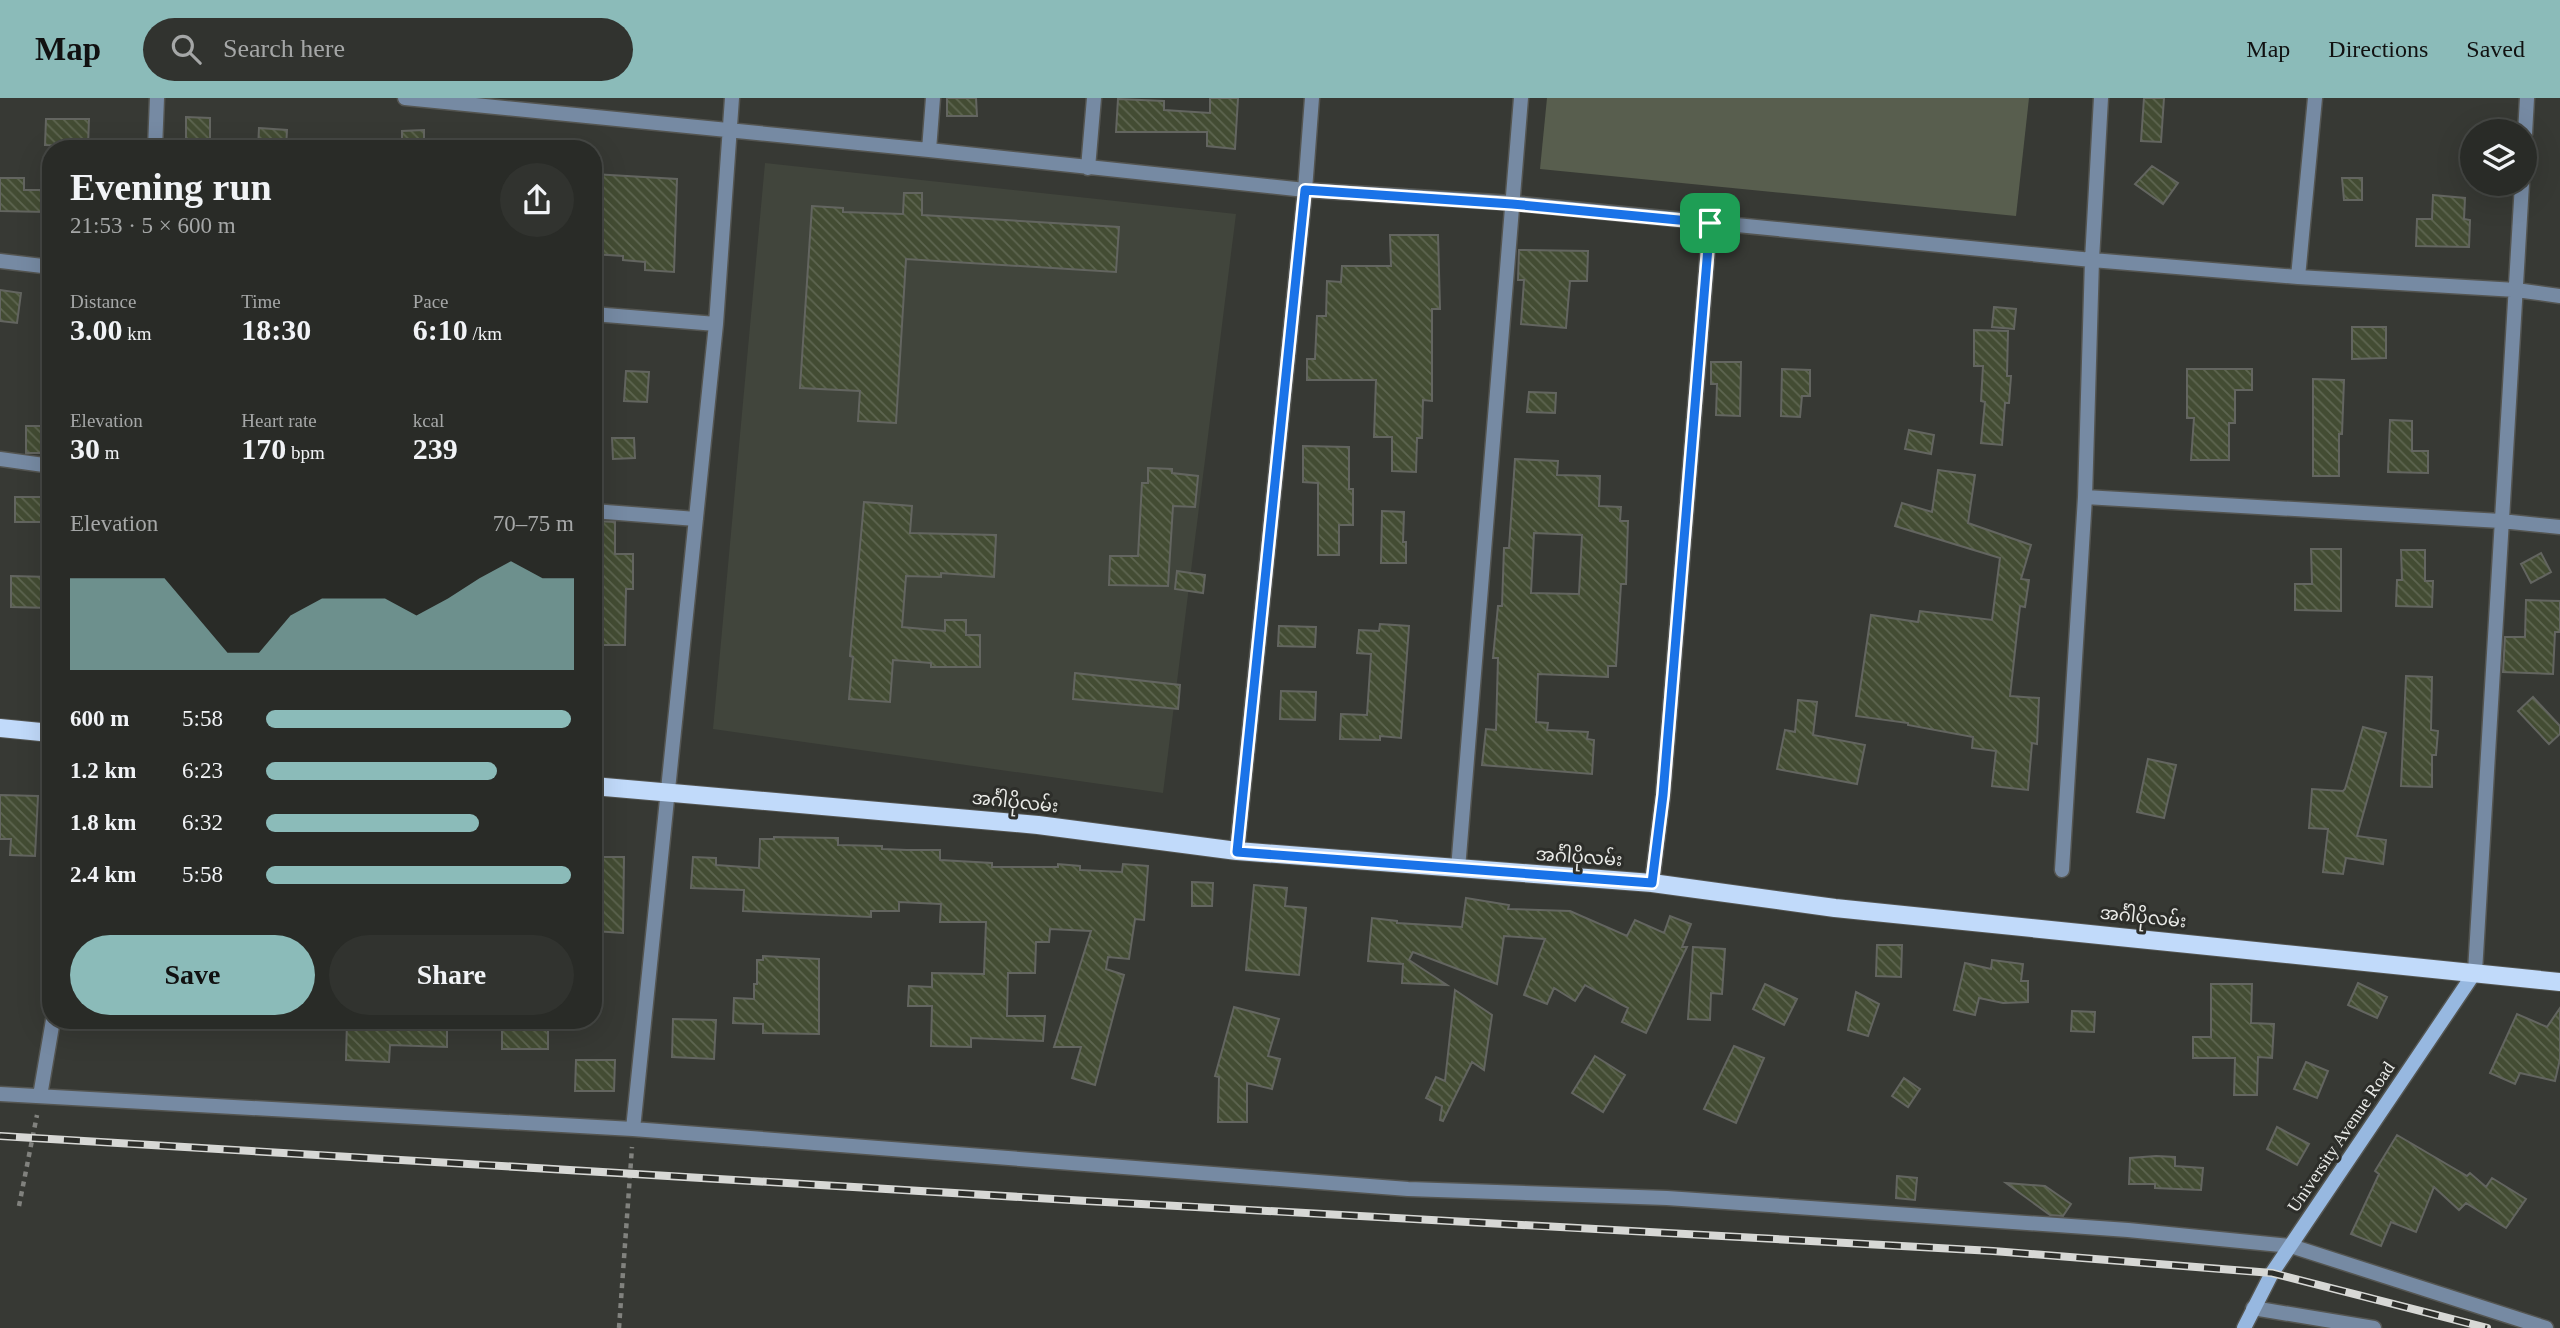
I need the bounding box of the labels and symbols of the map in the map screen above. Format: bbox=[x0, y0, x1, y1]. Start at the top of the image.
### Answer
pin bbox=[1680, 193, 1740, 253]
street label: အင်္ဂါပိုလမ်း bbox=[970, 784, 1060, 821]
street label: အင်္ဂါပိုလမ်း bbox=[1535, 840, 1623, 875]
street label: အင်္ဂါပိုလမ်း bbox=[2098, 899, 2188, 936]
street label: University Avenue Road bbox=[2283, 1058, 2399, 1216]

